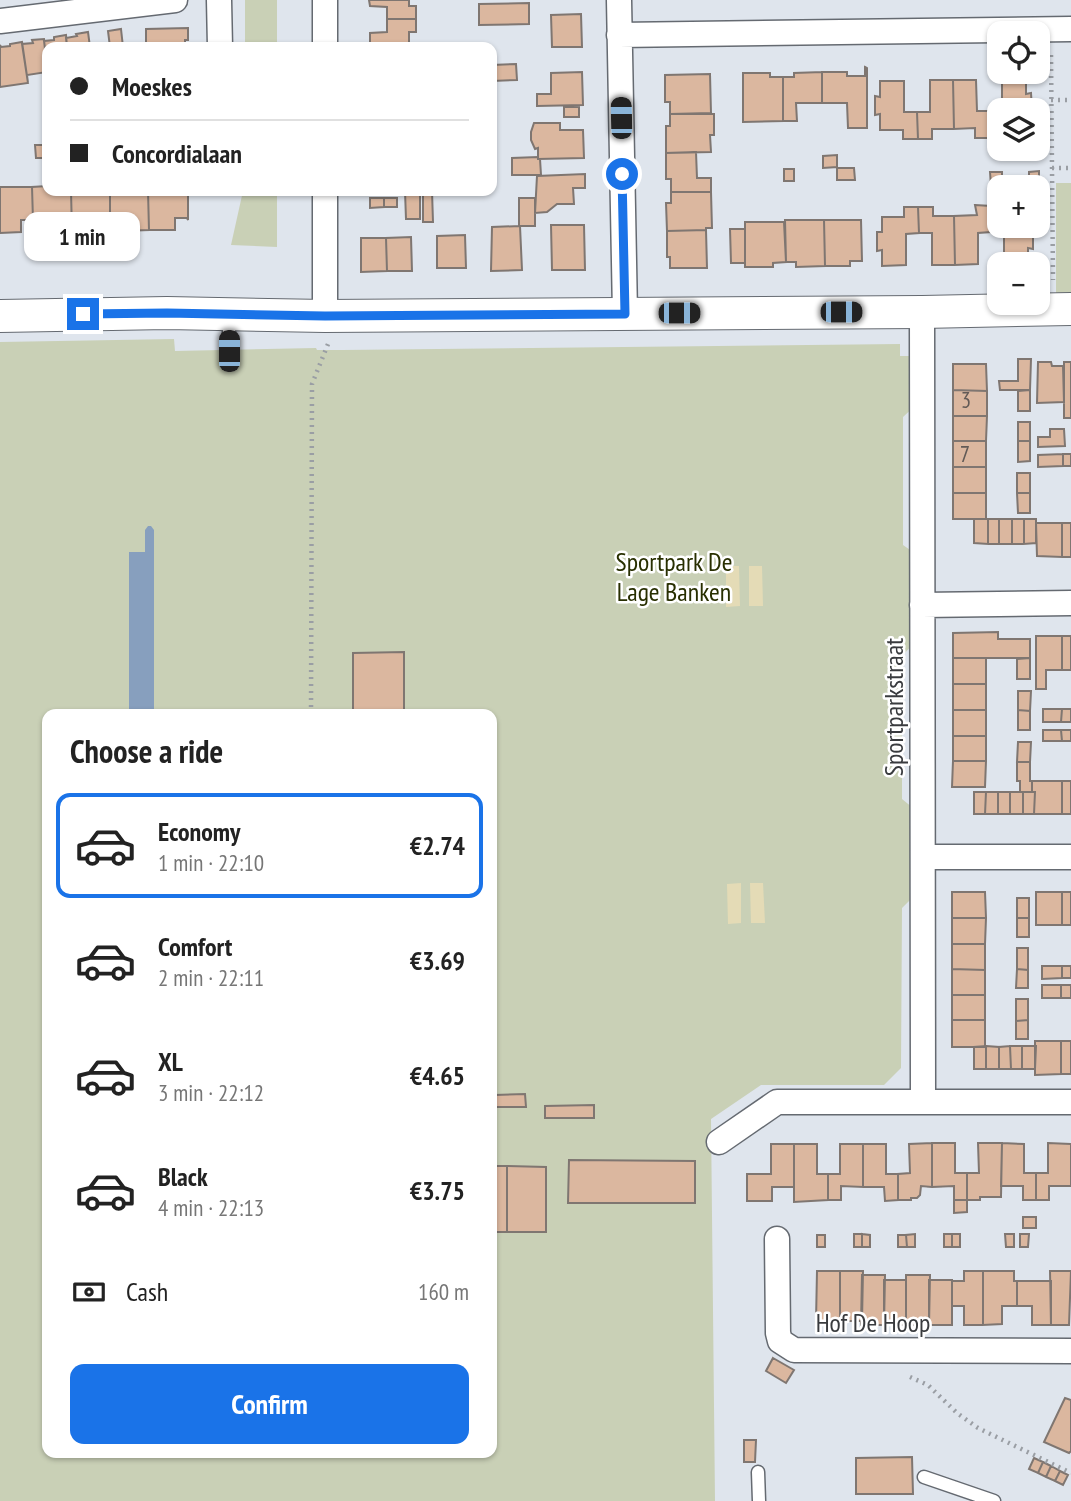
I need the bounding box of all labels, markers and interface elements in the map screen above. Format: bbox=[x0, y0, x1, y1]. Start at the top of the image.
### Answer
map controls bbox=[987, 21, 1050, 315]
button: locate bbox=[987, 21, 1050, 84]
text: Moeskes bbox=[112, 70, 192, 103]
car bbox=[611, 97, 632, 139]
button: layers bbox=[987, 98, 1050, 161]
text: Concordialaan bbox=[112, 137, 242, 170]
route start bbox=[606, 158, 638, 190]
button: + bbox=[987, 175, 1050, 238]
callout: 1 min bbox=[25, 212, 141, 262]
text: 1 min bbox=[59, 222, 105, 251]
button: − bbox=[987, 252, 1050, 315]
route end bbox=[67, 298, 99, 330]
car bbox=[821, 302, 863, 323]
car bbox=[659, 303, 701, 324]
car bbox=[219, 330, 240, 372]
house number: 3 bbox=[961, 385, 971, 414]
house number: 7 bbox=[960, 439, 970, 468]
park label: Sportpark De Lage Banken bbox=[616, 545, 732, 608]
street label: Sportparkstraat bbox=[877, 638, 910, 776]
text: Choose a ride bbox=[70, 730, 223, 772]
icon: car bbox=[74, 814, 137, 877]
text: Economy bbox=[158, 815, 240, 848]
text: €2.74 bbox=[410, 829, 465, 862]
text: 1 min · 22:10 bbox=[158, 848, 264, 877]
icon: car bbox=[74, 929, 137, 992]
text: Comfort bbox=[158, 930, 232, 963]
text: €3.69 bbox=[410, 944, 465, 977]
text: 2 min · 22:11 bbox=[158, 963, 264, 992]
icon: car bbox=[74, 1044, 137, 1107]
text: XL bbox=[158, 1045, 183, 1078]
text: €4.65 bbox=[410, 1059, 465, 1092]
text: 3 min · 22:12 bbox=[158, 1078, 264, 1107]
icon: car bbox=[74, 1159, 137, 1222]
text: Black bbox=[158, 1160, 208, 1193]
text: €3.75 bbox=[410, 1174, 465, 1207]
text: 4 min · 22:13 bbox=[158, 1193, 264, 1222]
icon: cash bbox=[70, 1273, 108, 1311]
text: Cash bbox=[126, 1275, 168, 1308]
text: 160 m bbox=[418, 1277, 469, 1306]
street label: Hof De Hoop bbox=[816, 1306, 930, 1339]
button: Confirm bbox=[70, 1364, 469, 1444]

